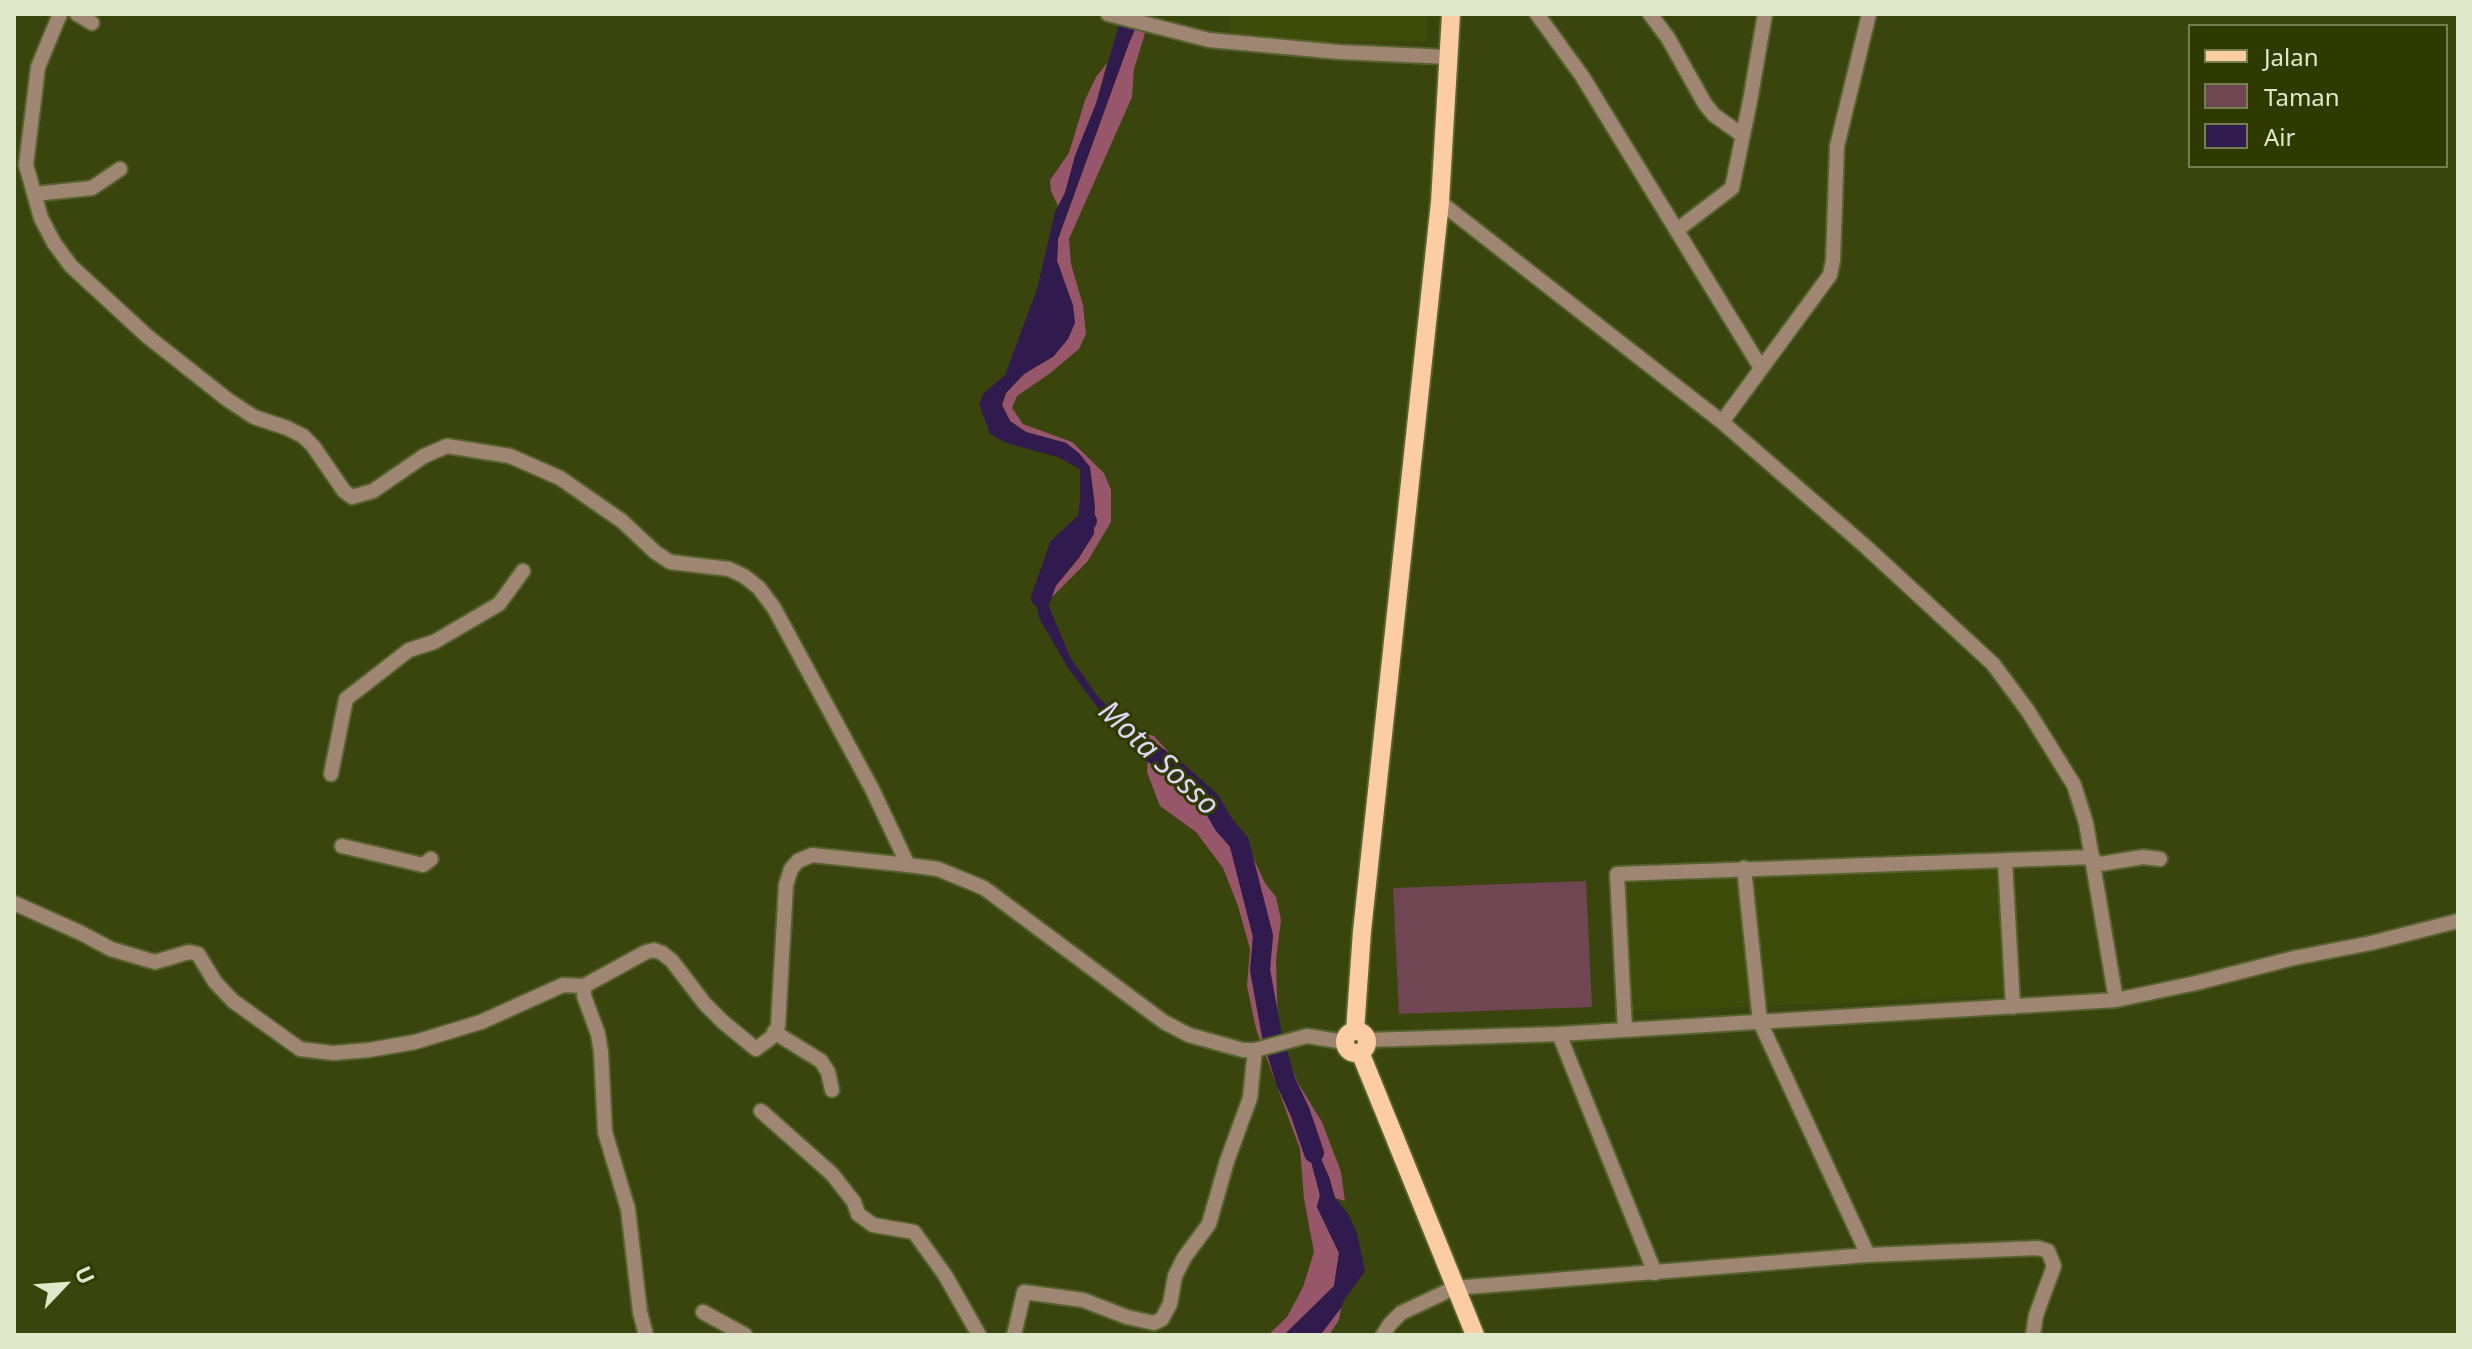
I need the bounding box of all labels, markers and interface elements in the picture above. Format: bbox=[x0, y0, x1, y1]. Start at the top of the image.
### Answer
legend bbox=[2188, 24, 2448, 168]
text: Jalan bbox=[2264, 40, 2319, 73]
text: Taman bbox=[2264, 80, 2340, 113]
text: Air bbox=[2264, 120, 2295, 153]
water label: Mota Sosso bbox=[1090, 694, 1226, 824]
north arrow bbox=[24, 1245, 104, 1325]
text: U bbox=[69, 1261, 103, 1289]

